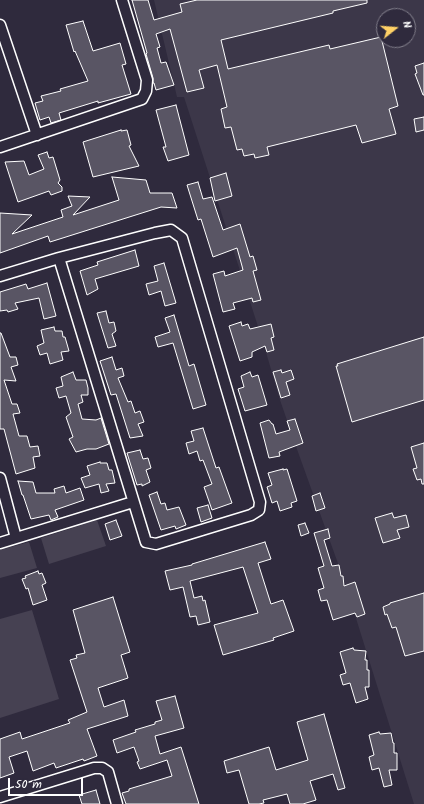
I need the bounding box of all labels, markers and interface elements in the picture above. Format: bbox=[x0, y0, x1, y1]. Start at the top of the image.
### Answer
north arrow bbox=[376, 8, 416, 48]
text: N bbox=[397, 19, 416, 31]
scale bar bbox=[10, 770, 85, 796]
text: 50 m bbox=[15, 775, 42, 794]

